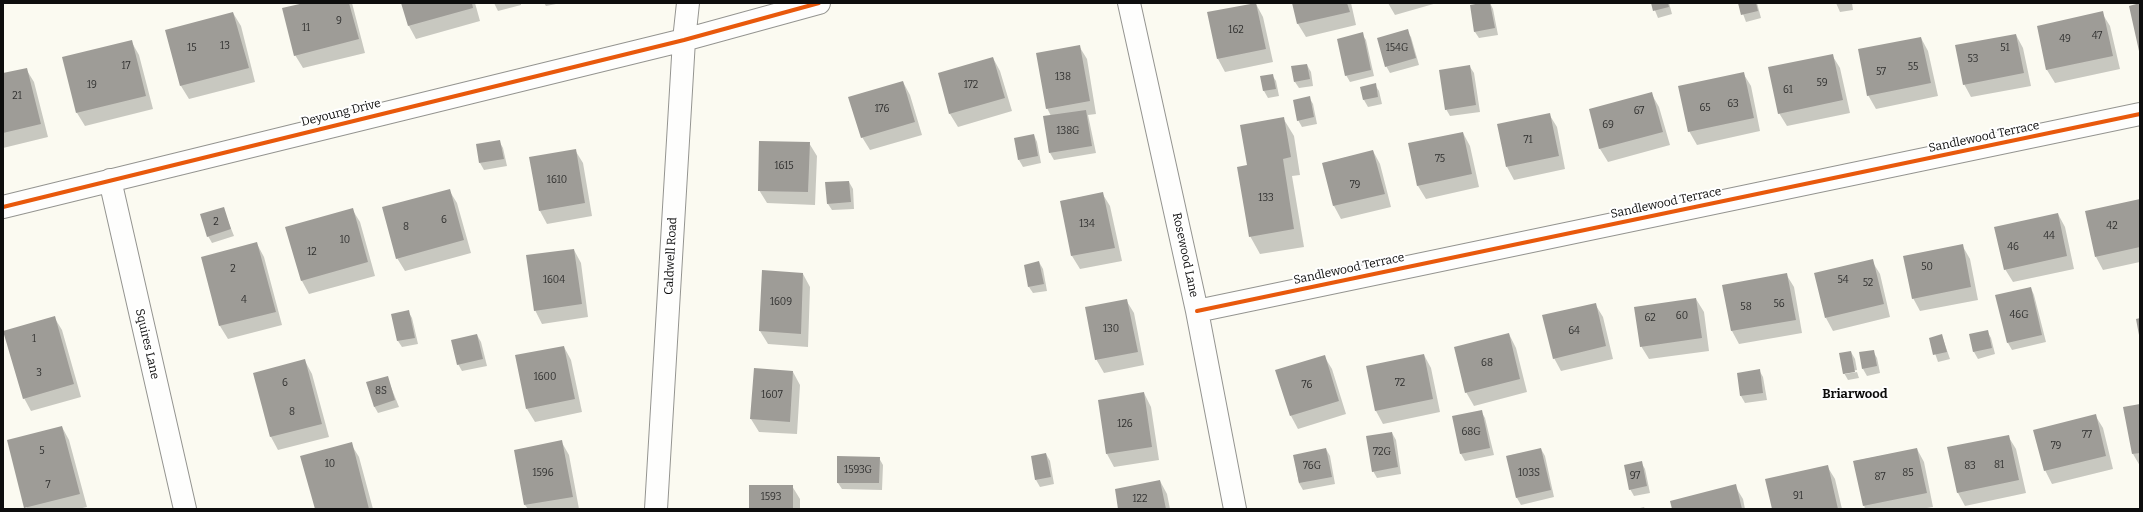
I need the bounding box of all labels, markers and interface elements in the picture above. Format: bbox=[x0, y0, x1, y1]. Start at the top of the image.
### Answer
house number: 9 bbox=[336, 15, 342, 27]
house number: 11 bbox=[302, 22, 310, 34]
house number: 162 bbox=[1228, 24, 1244, 36]
house number: 47 bbox=[2092, 30, 2102, 42]
house number: 49 bbox=[2059, 33, 2071, 45]
house number: 13 bbox=[220, 40, 230, 52]
house number: 15 bbox=[187, 42, 197, 54]
house number: 154G bbox=[1386, 42, 1408, 54]
house number: 51 bbox=[2000, 42, 2010, 54]
house number: 53 bbox=[1968, 53, 1978, 65]
house number: 17 bbox=[122, 60, 130, 72]
house number: 55 bbox=[1908, 61, 1918, 73]
house number: 57 bbox=[1876, 66, 1886, 78]
house number: 138 bbox=[1055, 71, 1071, 83]
house number: 59 bbox=[1816, 77, 1828, 89]
house number: 19 bbox=[87, 79, 97, 91]
house number: 172 bbox=[964, 79, 978, 91]
house number: 61 bbox=[1783, 84, 1793, 96]
house number: 21 bbox=[12, 90, 22, 102]
street label: Deyoung Drive bbox=[300, 96, 382, 130]
house number: 63 bbox=[1727, 98, 1739, 110]
house number: 65 bbox=[1699, 102, 1711, 114]
house number: 176 bbox=[875, 103, 889, 115]
house number: 67 bbox=[1634, 105, 1644, 117]
street label: Sandlewood Terrace bbox=[1927, 118, 2041, 156]
house number: 69 bbox=[1602, 119, 1614, 131]
house number: 138G bbox=[1057, 125, 1079, 137]
house number: 71 bbox=[1523, 134, 1533, 146]
house number: 75 bbox=[1435, 153, 1445, 165]
house number: 1615 bbox=[774, 160, 794, 172]
house number: 1610 bbox=[547, 174, 567, 186]
house number: 79 bbox=[1350, 179, 1360, 191]
street label: Sandlewood Terrace bbox=[1609, 184, 1723, 222]
house number: 133 bbox=[1258, 192, 1274, 204]
street label: Rosewood Lane bbox=[1169, 211, 1201, 299]
house number: 6 bbox=[441, 214, 447, 226]
house number: 2 bbox=[213, 216, 219, 228]
street label: Caldwell Road bbox=[662, 217, 680, 295]
house number: 134 bbox=[1079, 218, 1095, 230]
house number: 42 bbox=[2106, 220, 2118, 232]
house number: 8 bbox=[403, 221, 409, 233]
house number: 44 bbox=[2043, 230, 2055, 242]
house number: 10 bbox=[340, 234, 350, 246]
house number: 46 bbox=[2007, 241, 2019, 253]
house number: 12 bbox=[307, 246, 317, 258]
street label: Sandlewood Terrace bbox=[1292, 250, 1406, 288]
house number: 50 bbox=[1921, 261, 1933, 273]
house number: 2 bbox=[230, 263, 236, 275]
house number: 1604 bbox=[543, 274, 565, 286]
house number: 54 bbox=[1837, 274, 1849, 286]
house number: 52 bbox=[1863, 277, 1873, 289]
house number: 4 bbox=[241, 294, 247, 306]
house number: 1609 bbox=[770, 296, 792, 308]
house number: 56 bbox=[1773, 298, 1785, 310]
house number: 58 bbox=[1740, 301, 1752, 313]
street label: Squires Lane bbox=[132, 307, 162, 381]
house number: 46G bbox=[2009, 309, 2029, 321]
house number: 60 bbox=[1676, 310, 1688, 322]
house number: 62 bbox=[1644, 312, 1656, 324]
house number: 130 bbox=[1103, 323, 1119, 335]
house number: 64 bbox=[1568, 325, 1580, 337]
house number: 1 bbox=[32, 333, 36, 345]
house number: 68 bbox=[1481, 357, 1493, 369]
house number: 3 bbox=[36, 367, 42, 379]
house number: 1600 bbox=[534, 371, 556, 383]
house number: 6 bbox=[282, 377, 288, 389]
house number: 72 bbox=[1395, 377, 1405, 389]
house number: 76 bbox=[1302, 379, 1312, 391]
house number: 8S bbox=[375, 385, 387, 397]
district label: Briarwood bbox=[1822, 386, 1888, 402]
house number: 1607 bbox=[761, 389, 783, 401]
house number: 8 bbox=[289, 406, 295, 418]
house number: 126 bbox=[1117, 418, 1133, 430]
house number: 68G bbox=[1461, 426, 1481, 438]
house number: 77 bbox=[2082, 429, 2092, 441]
house number: 79 bbox=[2051, 440, 2061, 452]
house number: 5 bbox=[39, 445, 45, 457]
house number: 72G bbox=[1373, 446, 1391, 458]
house number: 10 bbox=[325, 458, 335, 470]
house number: 81 bbox=[1994, 459, 2004, 471]
house number: 76G bbox=[1303, 460, 1321, 472]
house number: 83 bbox=[1964, 460, 1976, 472]
house number: 1593G bbox=[844, 464, 872, 476]
house number: 1596 bbox=[532, 467, 554, 479]
house number: 103S bbox=[1518, 467, 1540, 479]
house number: 85 bbox=[1902, 467, 1914, 479]
house number: 97 bbox=[1630, 470, 1640, 482]
house number: 87 bbox=[1874, 471, 1886, 483]
house number: 7 bbox=[45, 479, 51, 491]
house number: 91 bbox=[1793, 490, 1803, 502]
house number: 1593 bbox=[761, 491, 781, 503]
house number: 122 bbox=[1133, 493, 1147, 505]

